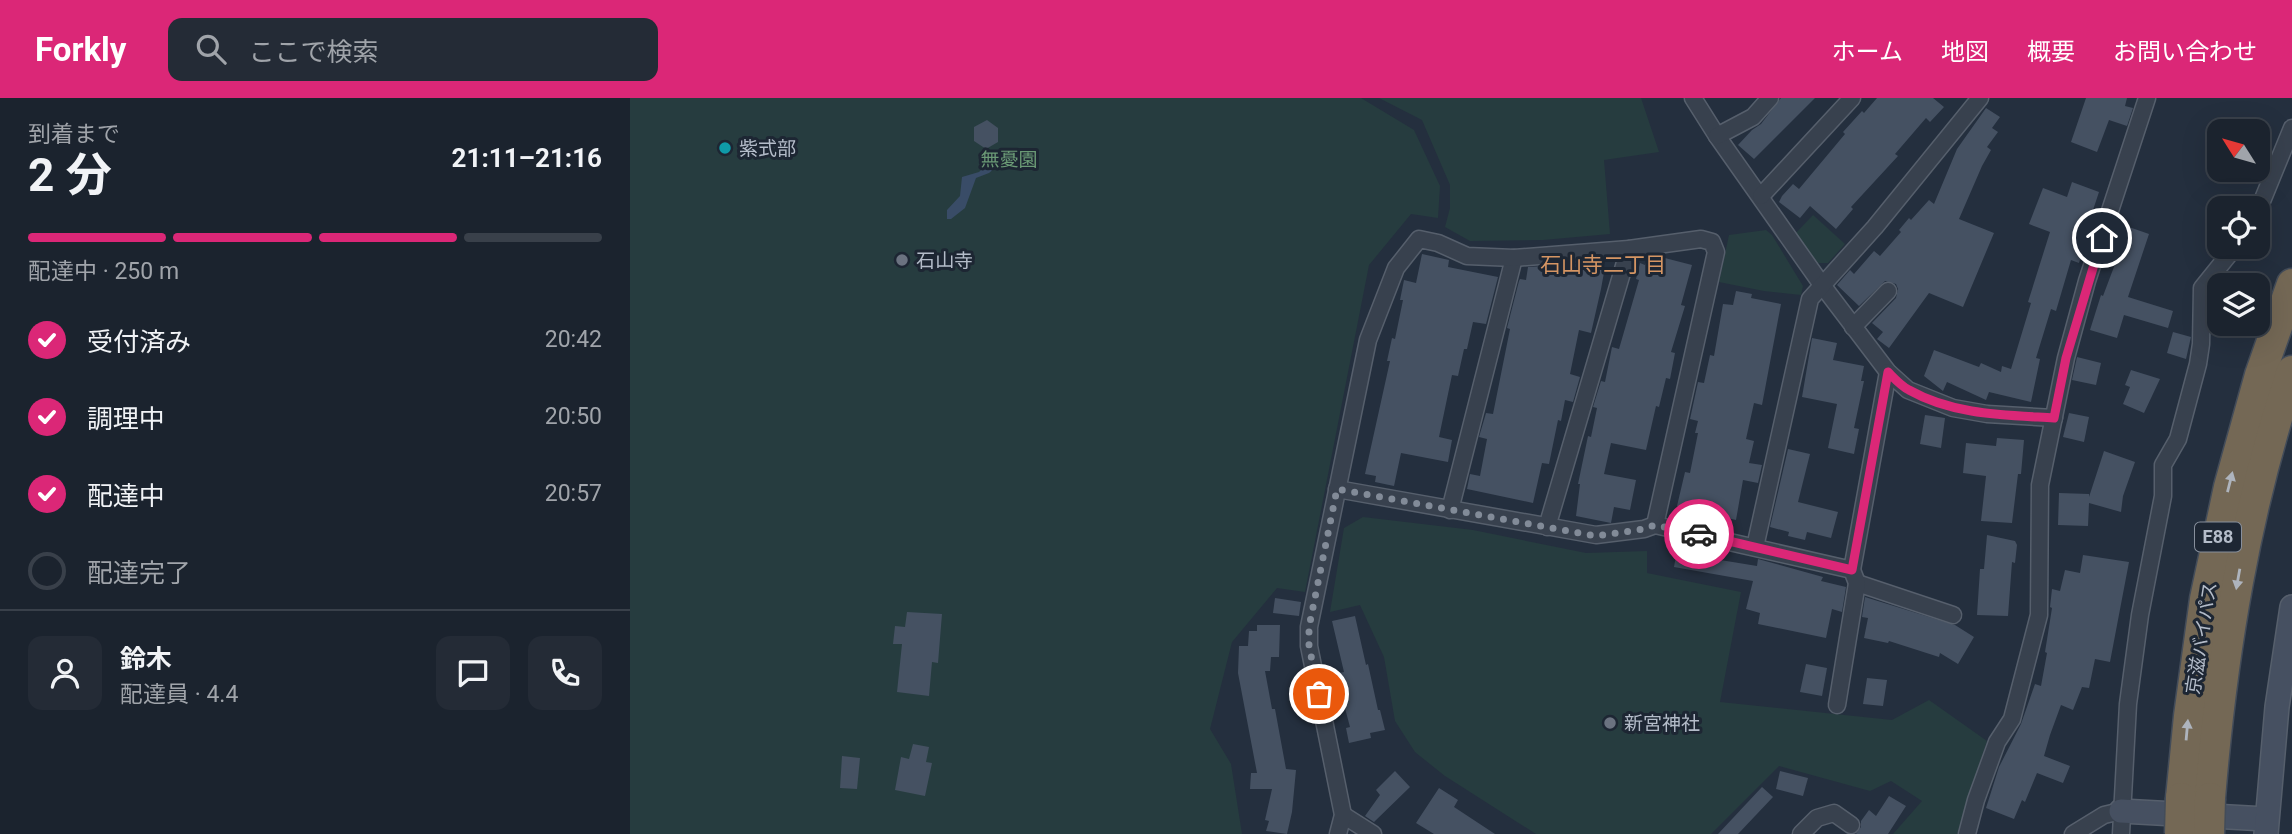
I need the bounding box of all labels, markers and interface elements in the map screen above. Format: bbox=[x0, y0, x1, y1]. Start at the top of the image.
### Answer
search box bbox=[168, 18, 658, 81]
text: Forkly bbox=[35, 30, 126, 69]
icon: search bbox=[192, 30, 230, 68]
text: ここで検索 bbox=[248, 37, 378, 67]
text: ホーム bbox=[1832, 38, 1903, 66]
text: 地図 bbox=[1941, 38, 1989, 66]
text: 概要 bbox=[2027, 38, 2075, 66]
text: お問い合わせ bbox=[2113, 38, 2257, 66]
north arrow bbox=[2207, 119, 2270, 182]
map controls bbox=[2207, 119, 2270, 336]
text: 到着まで bbox=[28, 121, 120, 148]
place label: 紫式部 bbox=[739, 137, 796, 160]
marker: 紫式部 bbox=[717, 140, 733, 156]
text: 21:11–21:16 bbox=[452, 143, 602, 173]
text: 2 分 bbox=[28, 148, 112, 202]
park label: 無憂園 bbox=[980, 148, 1038, 171]
button: locate bbox=[2207, 196, 2270, 259]
pin bbox=[2072, 208, 2132, 268]
icon: home bbox=[2083, 219, 2121, 257]
place label: 石山寺 bbox=[916, 249, 973, 272]
marker: 石山寺 bbox=[894, 252, 910, 268]
district label: 石山寺二丁目 bbox=[1540, 253, 1666, 277]
text: 配達中 · 250 m bbox=[28, 258, 179, 285]
button: layers bbox=[2207, 273, 2270, 336]
icon: check bbox=[28, 321, 66, 359]
text: 20:42 bbox=[545, 326, 602, 353]
text: 受付済み bbox=[87, 327, 191, 357]
icon: check bbox=[28, 398, 66, 436]
text: 20:50 bbox=[545, 403, 602, 430]
text: 調理中 bbox=[87, 404, 165, 434]
one-way arrow bbox=[2225, 471, 2236, 493]
icon: check bbox=[28, 475, 66, 513]
text: 20:57 bbox=[545, 480, 602, 507]
text: 配達中 bbox=[87, 481, 165, 511]
courier bbox=[1664, 499, 1734, 569]
icon: car bbox=[1680, 515, 1718, 553]
road number: E88 bbox=[2195, 522, 2241, 552]
text: 配達完了 bbox=[87, 558, 191, 588]
one-way arrow bbox=[2232, 568, 2243, 590]
street label: 京滋バイパス bbox=[2181, 580, 2222, 696]
button: person bbox=[28, 636, 102, 710]
button: chat bbox=[436, 636, 510, 710]
button: phone bbox=[528, 636, 602, 710]
text: 鈴木 bbox=[120, 644, 172, 674]
pin bbox=[1289, 664, 1349, 724]
icon: bag bbox=[1300, 675, 1338, 713]
text: 配達員 · 4.4 bbox=[120, 681, 238, 708]
place label: 新宮神社 bbox=[1624, 712, 1700, 735]
marker: 新宮神社 bbox=[1602, 715, 1618, 731]
one-way arrow bbox=[2182, 719, 2193, 741]

